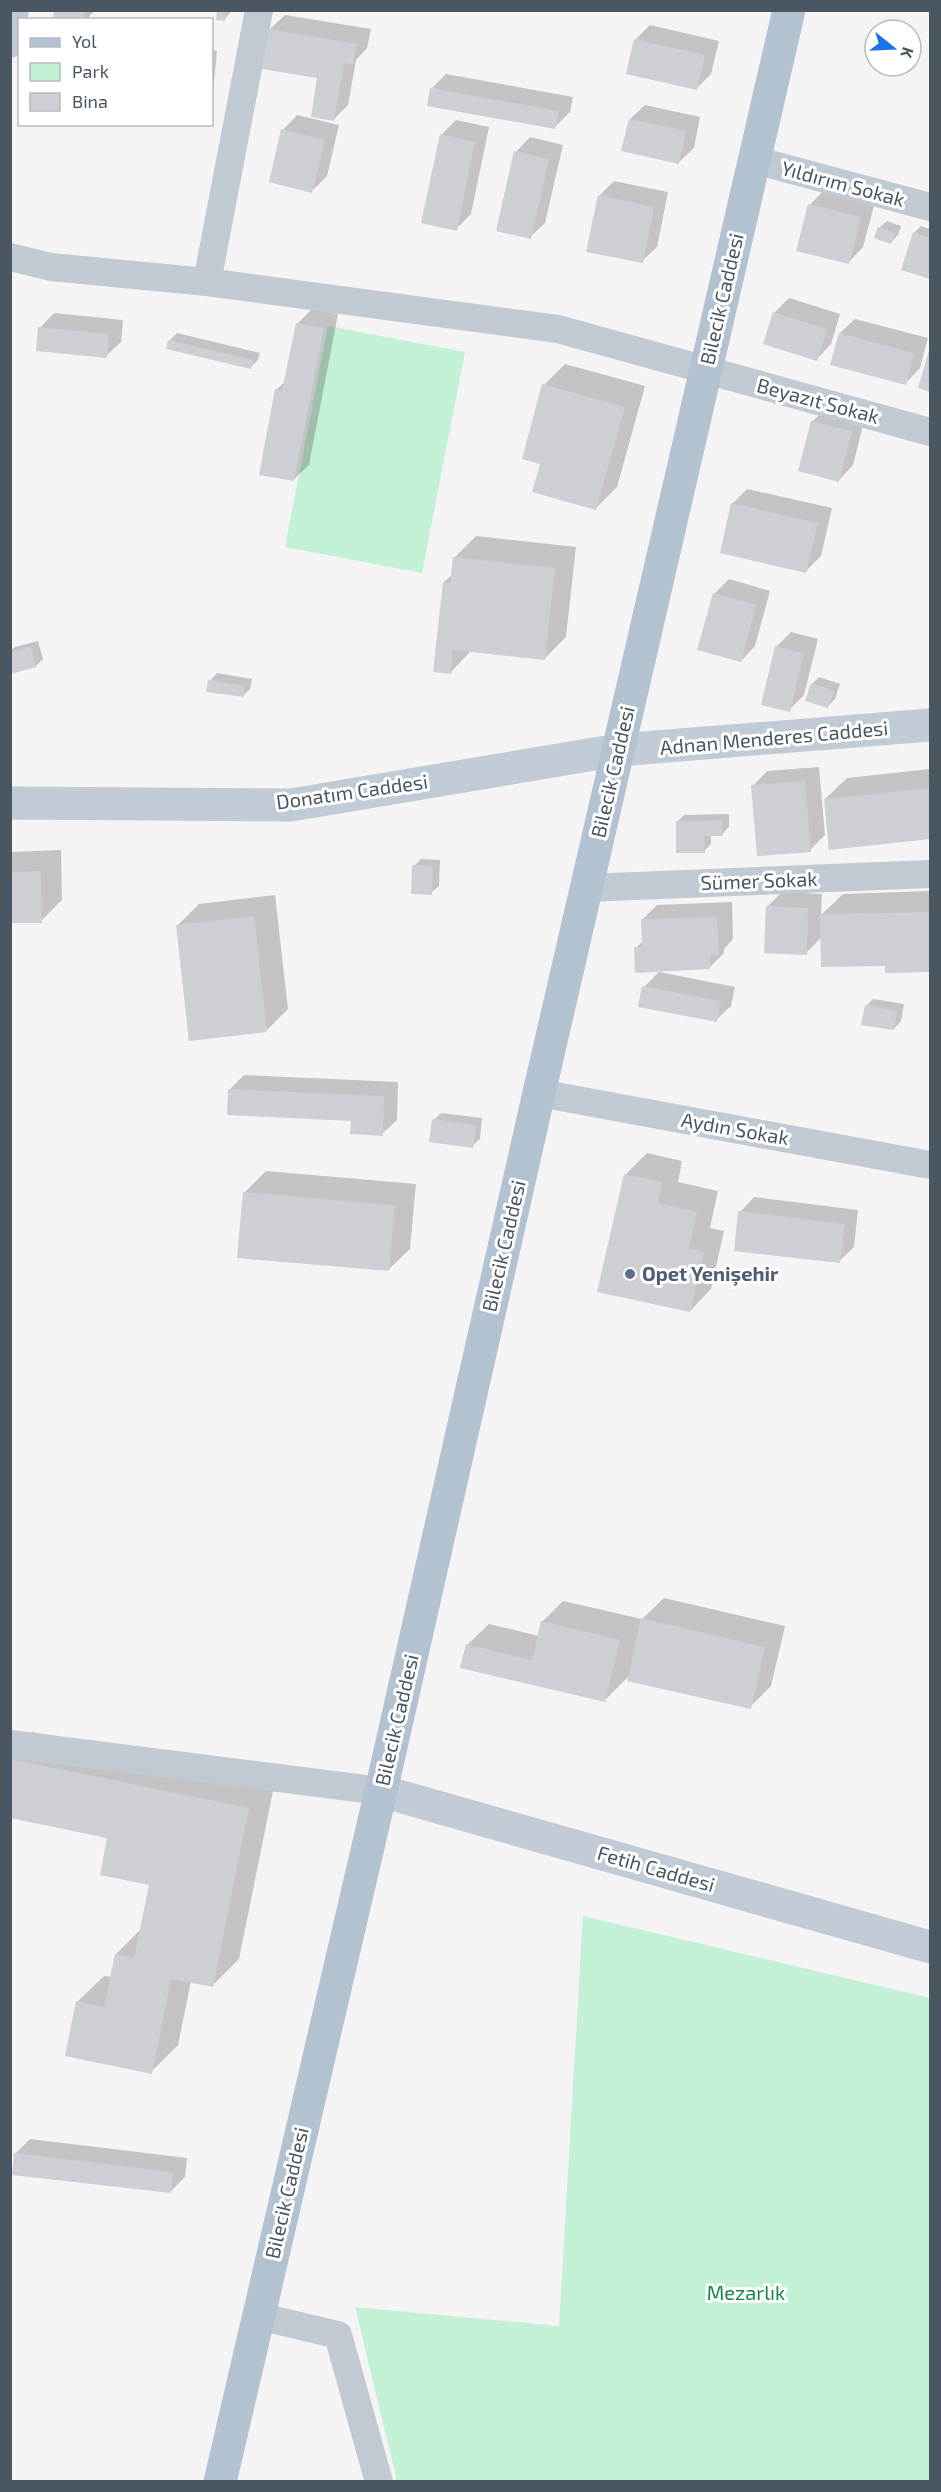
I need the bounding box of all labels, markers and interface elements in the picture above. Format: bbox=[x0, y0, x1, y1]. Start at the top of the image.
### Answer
legend bbox=[18, 18, 213, 126]
north arrow bbox=[863, 18, 923, 78]
text: Yol bbox=[72, 30, 97, 52]
text: K bbox=[897, 45, 918, 61]
text: Park bbox=[72, 60, 109, 82]
text: Bina bbox=[72, 90, 108, 112]
street label: Yıldırım Sokak bbox=[779, 155, 907, 211]
street label: Bilecik Caddesi bbox=[694, 231, 748, 367]
street label: Beyazıt Sokak bbox=[754, 372, 882, 428]
street label: Bilecik Caddesi bbox=[585, 704, 639, 840]
street label: Adnan Menderes Caddesi bbox=[659, 715, 889, 759]
street label: Donatım Caddesi bbox=[274, 768, 429, 814]
street label: Sümer Sokak bbox=[700, 866, 818, 894]
street label: Aydın Sokak bbox=[679, 1107, 791, 1149]
street label: Bilecik Caddesi bbox=[476, 1178, 530, 1314]
place label: Opet Yenişehir bbox=[642, 1261, 779, 1286]
marker: Opet Yenişehir bbox=[623, 1267, 637, 1281]
street label: Bilecik Caddesi bbox=[369, 1652, 423, 1788]
street label: Fetih Caddesi bbox=[595, 1840, 718, 1896]
street label: Bilecik Caddesi bbox=[259, 2125, 313, 2261]
park label: Mezarlık bbox=[707, 2280, 785, 2304]

